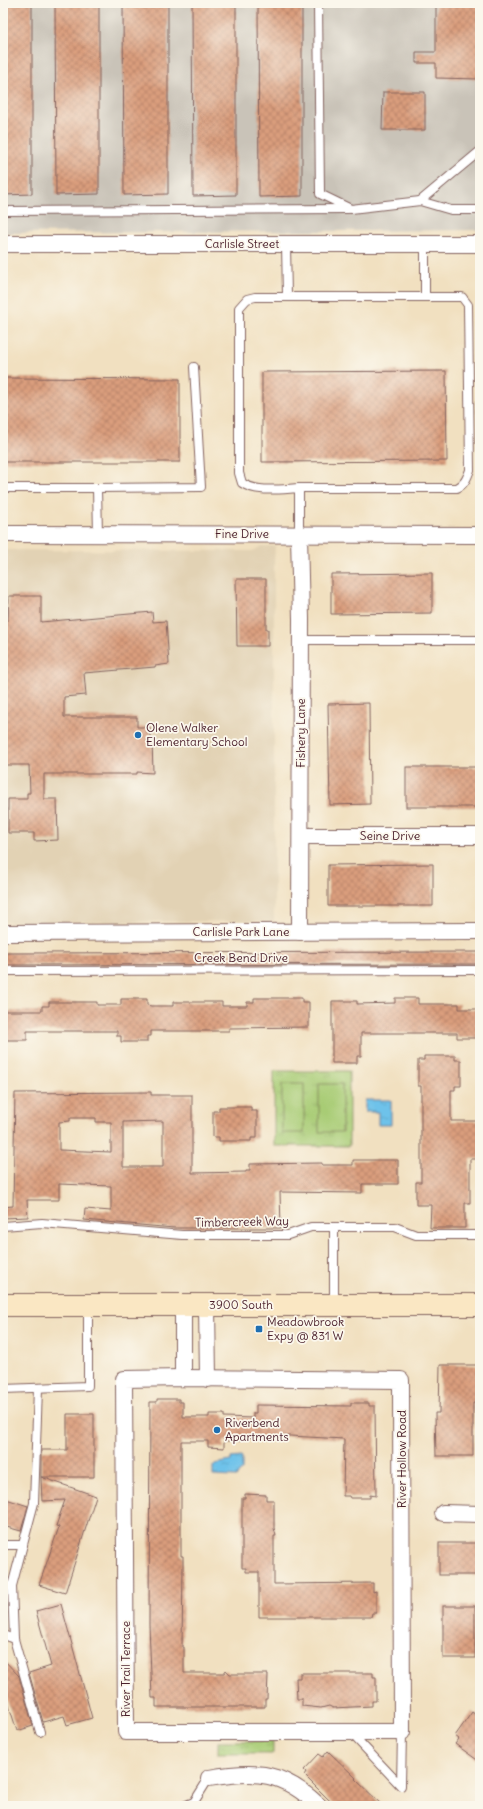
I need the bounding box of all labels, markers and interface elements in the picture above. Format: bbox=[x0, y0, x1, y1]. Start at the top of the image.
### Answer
street label: Carlisle Street bbox=[205, 236, 279, 251]
street label: Fine Drive bbox=[215, 526, 269, 541]
street label: Fishery Lane bbox=[293, 698, 308, 768]
place label: Olene Walker Elementary School bbox=[146, 720, 247, 749]
marker: Olene Walker Elementary School bbox=[133, 730, 143, 740]
street label: Seine Drive bbox=[360, 828, 420, 843]
street label: Carlisle Park Lane bbox=[193, 924, 289, 939]
street label: Creek Bend Drive bbox=[194, 950, 288, 965]
street label: Timbercreek Way bbox=[195, 1213, 289, 1230]
street label: 3900 South bbox=[209, 1297, 273, 1312]
place label: Meadowbrook Expy @ 831 W bbox=[267, 1314, 344, 1343]
marker: Meadowbrook Expy @ 831 W bbox=[254, 1324, 264, 1334]
street label: River Hollow Road bbox=[394, 1410, 409, 1508]
place label: Riverbend Apartments bbox=[225, 1415, 289, 1444]
marker: Riverbend Apartments bbox=[212, 1425, 222, 1435]
street label: River Trail Terrace bbox=[118, 1621, 133, 1717]

